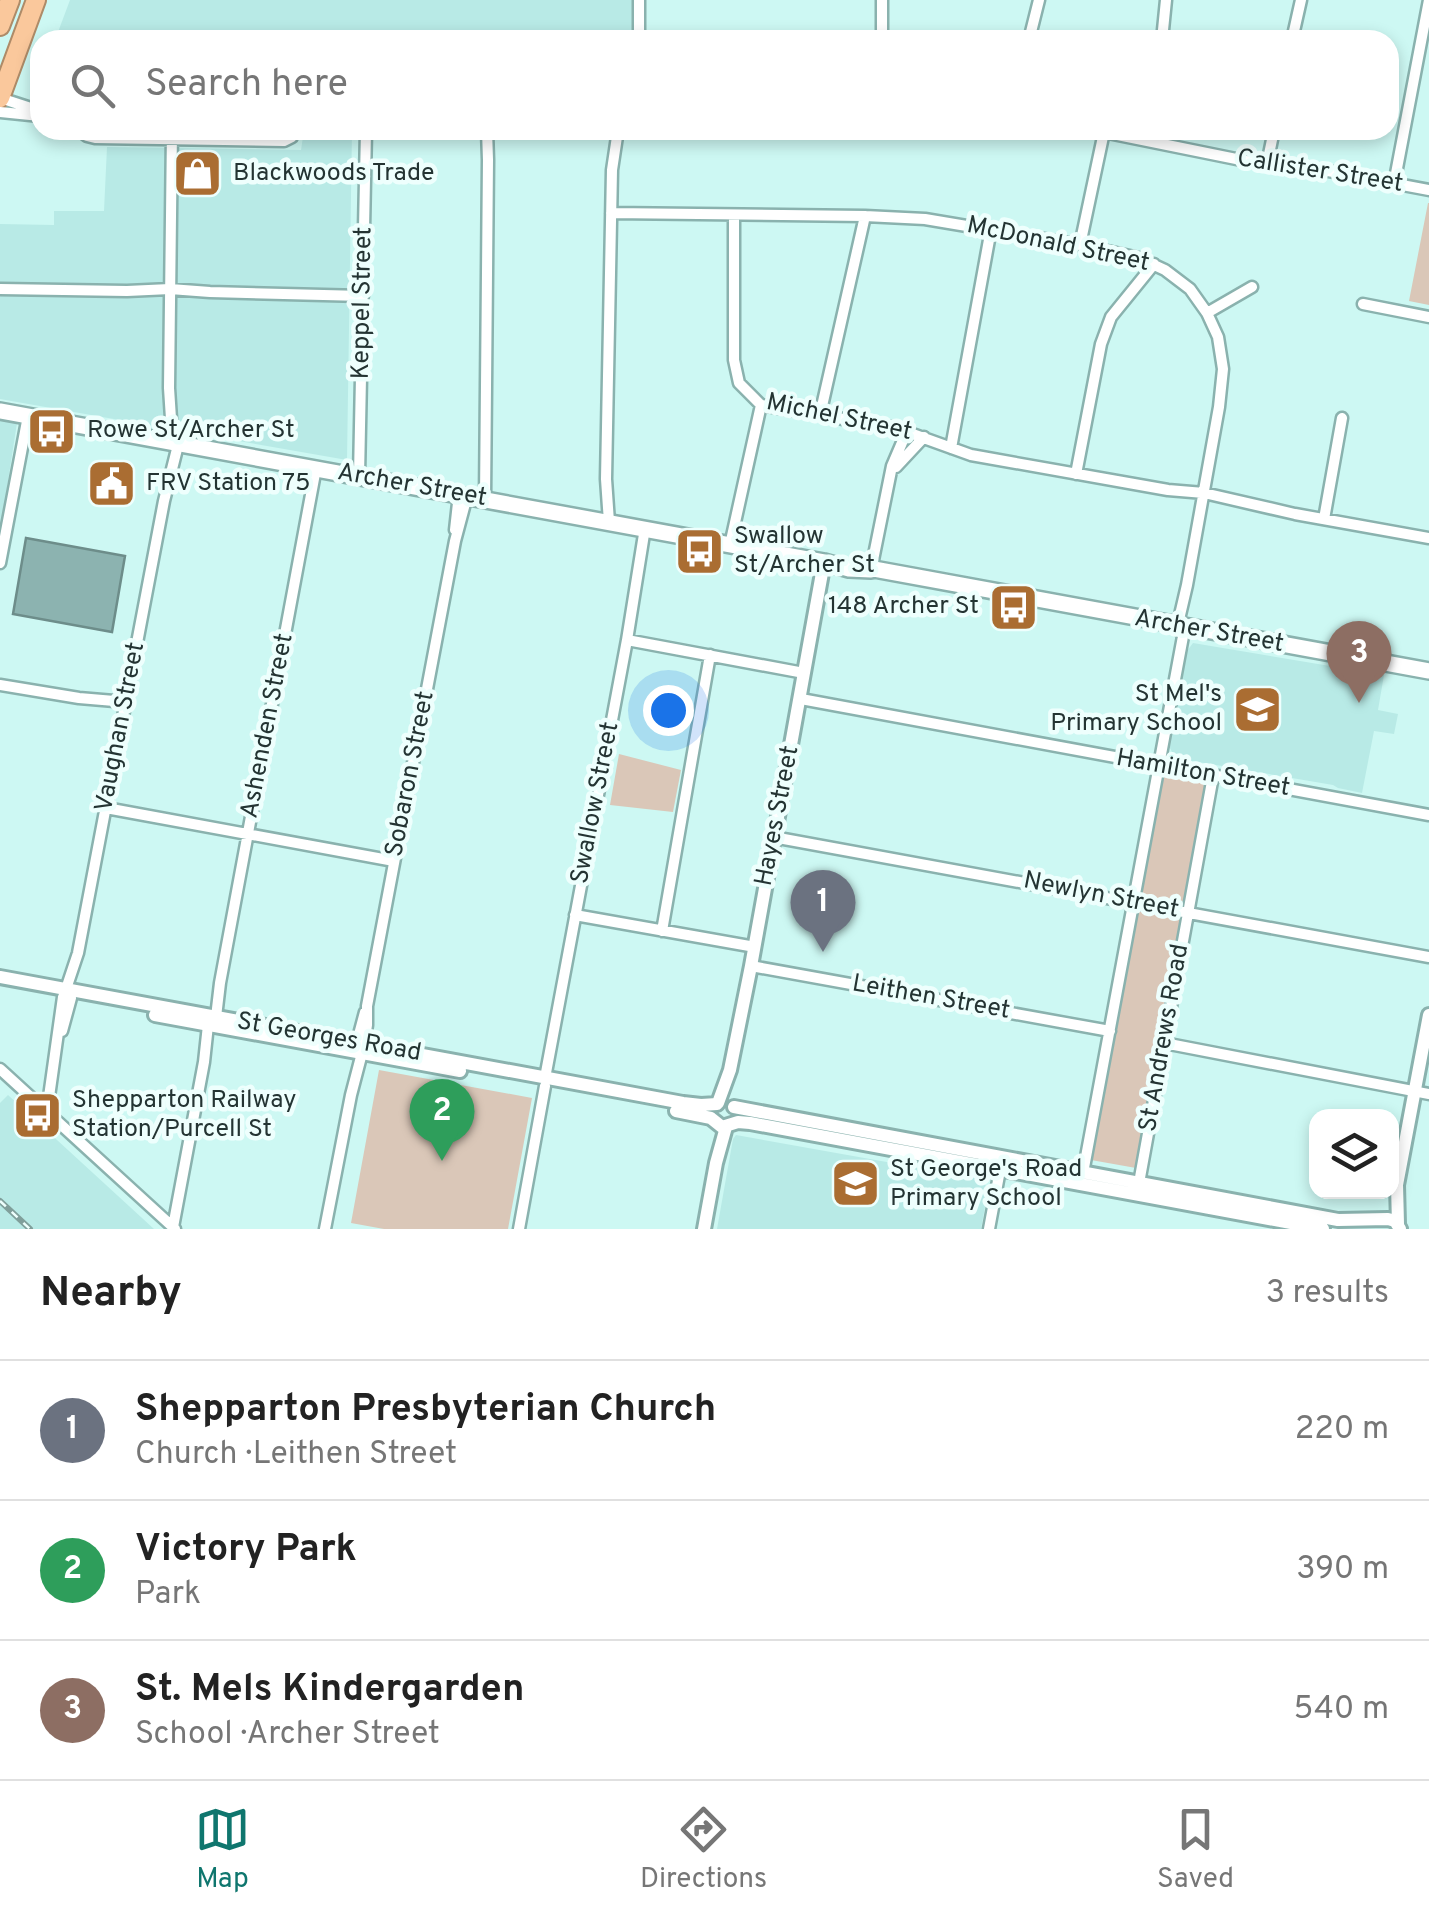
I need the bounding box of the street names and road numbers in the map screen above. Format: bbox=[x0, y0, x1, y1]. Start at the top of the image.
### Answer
street label: Callister Street bbox=[1235, 143, 1405, 201]
street label: McDonald Street bbox=[964, 210, 1152, 280]
street label: Keppel Street bbox=[346, 226, 380, 380]
street label: Michel Street bbox=[763, 387, 915, 449]
street label: Archer Street bbox=[335, 457, 489, 515]
street label: Archer Street bbox=[1132, 603, 1286, 661]
street label: Ashenden Street bbox=[234, 631, 302, 821]
street label: Vaughan Street bbox=[89, 639, 153, 815]
street label: Sobaron Street bbox=[379, 688, 443, 860]
street label: Swallow Street bbox=[565, 719, 627, 887]
street label: Hayes Street bbox=[749, 743, 807, 889]
street label: Hamilton Street bbox=[1114, 743, 1292, 805]
street label: Newlyn Street bbox=[1021, 865, 1181, 927]
street label: St Andrews Road bbox=[1133, 942, 1197, 1134]
street label: Leithen Street bbox=[850, 968, 1012, 1028]
street label: St Georges Road bbox=[234, 1006, 424, 1070]

